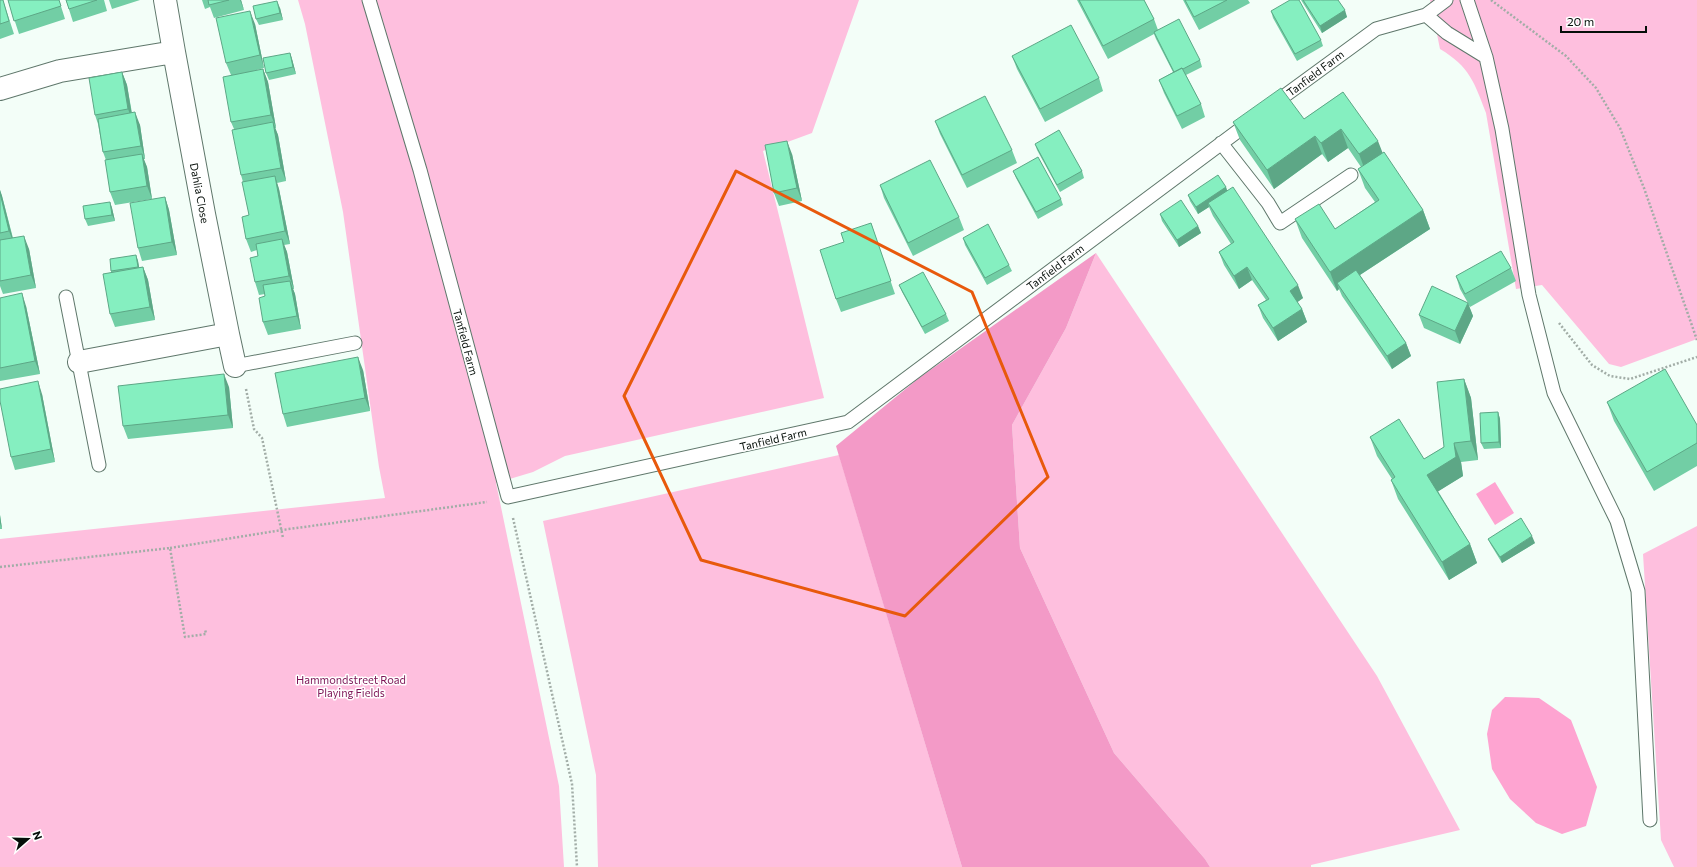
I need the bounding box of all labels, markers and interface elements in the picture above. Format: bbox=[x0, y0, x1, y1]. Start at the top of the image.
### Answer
scale bar bbox=[1561, 8, 1646, 34]
text: 20 m bbox=[1567, 14, 1594, 28]
street label: Tanfield Farm bbox=[1284, 47, 1346, 99]
street label: Dahlia Close bbox=[188, 162, 212, 224]
street label: Tanfield Farm bbox=[1024, 241, 1086, 293]
street label: Tanfield Farm bbox=[451, 307, 481, 377]
street label: Tanfield Farm bbox=[738, 425, 808, 453]
park label: Hammondstreet Road Playing Fields bbox=[296, 673, 406, 699]
north arrow bbox=[8, 819, 48, 859]
text: N bbox=[30, 829, 45, 842]

